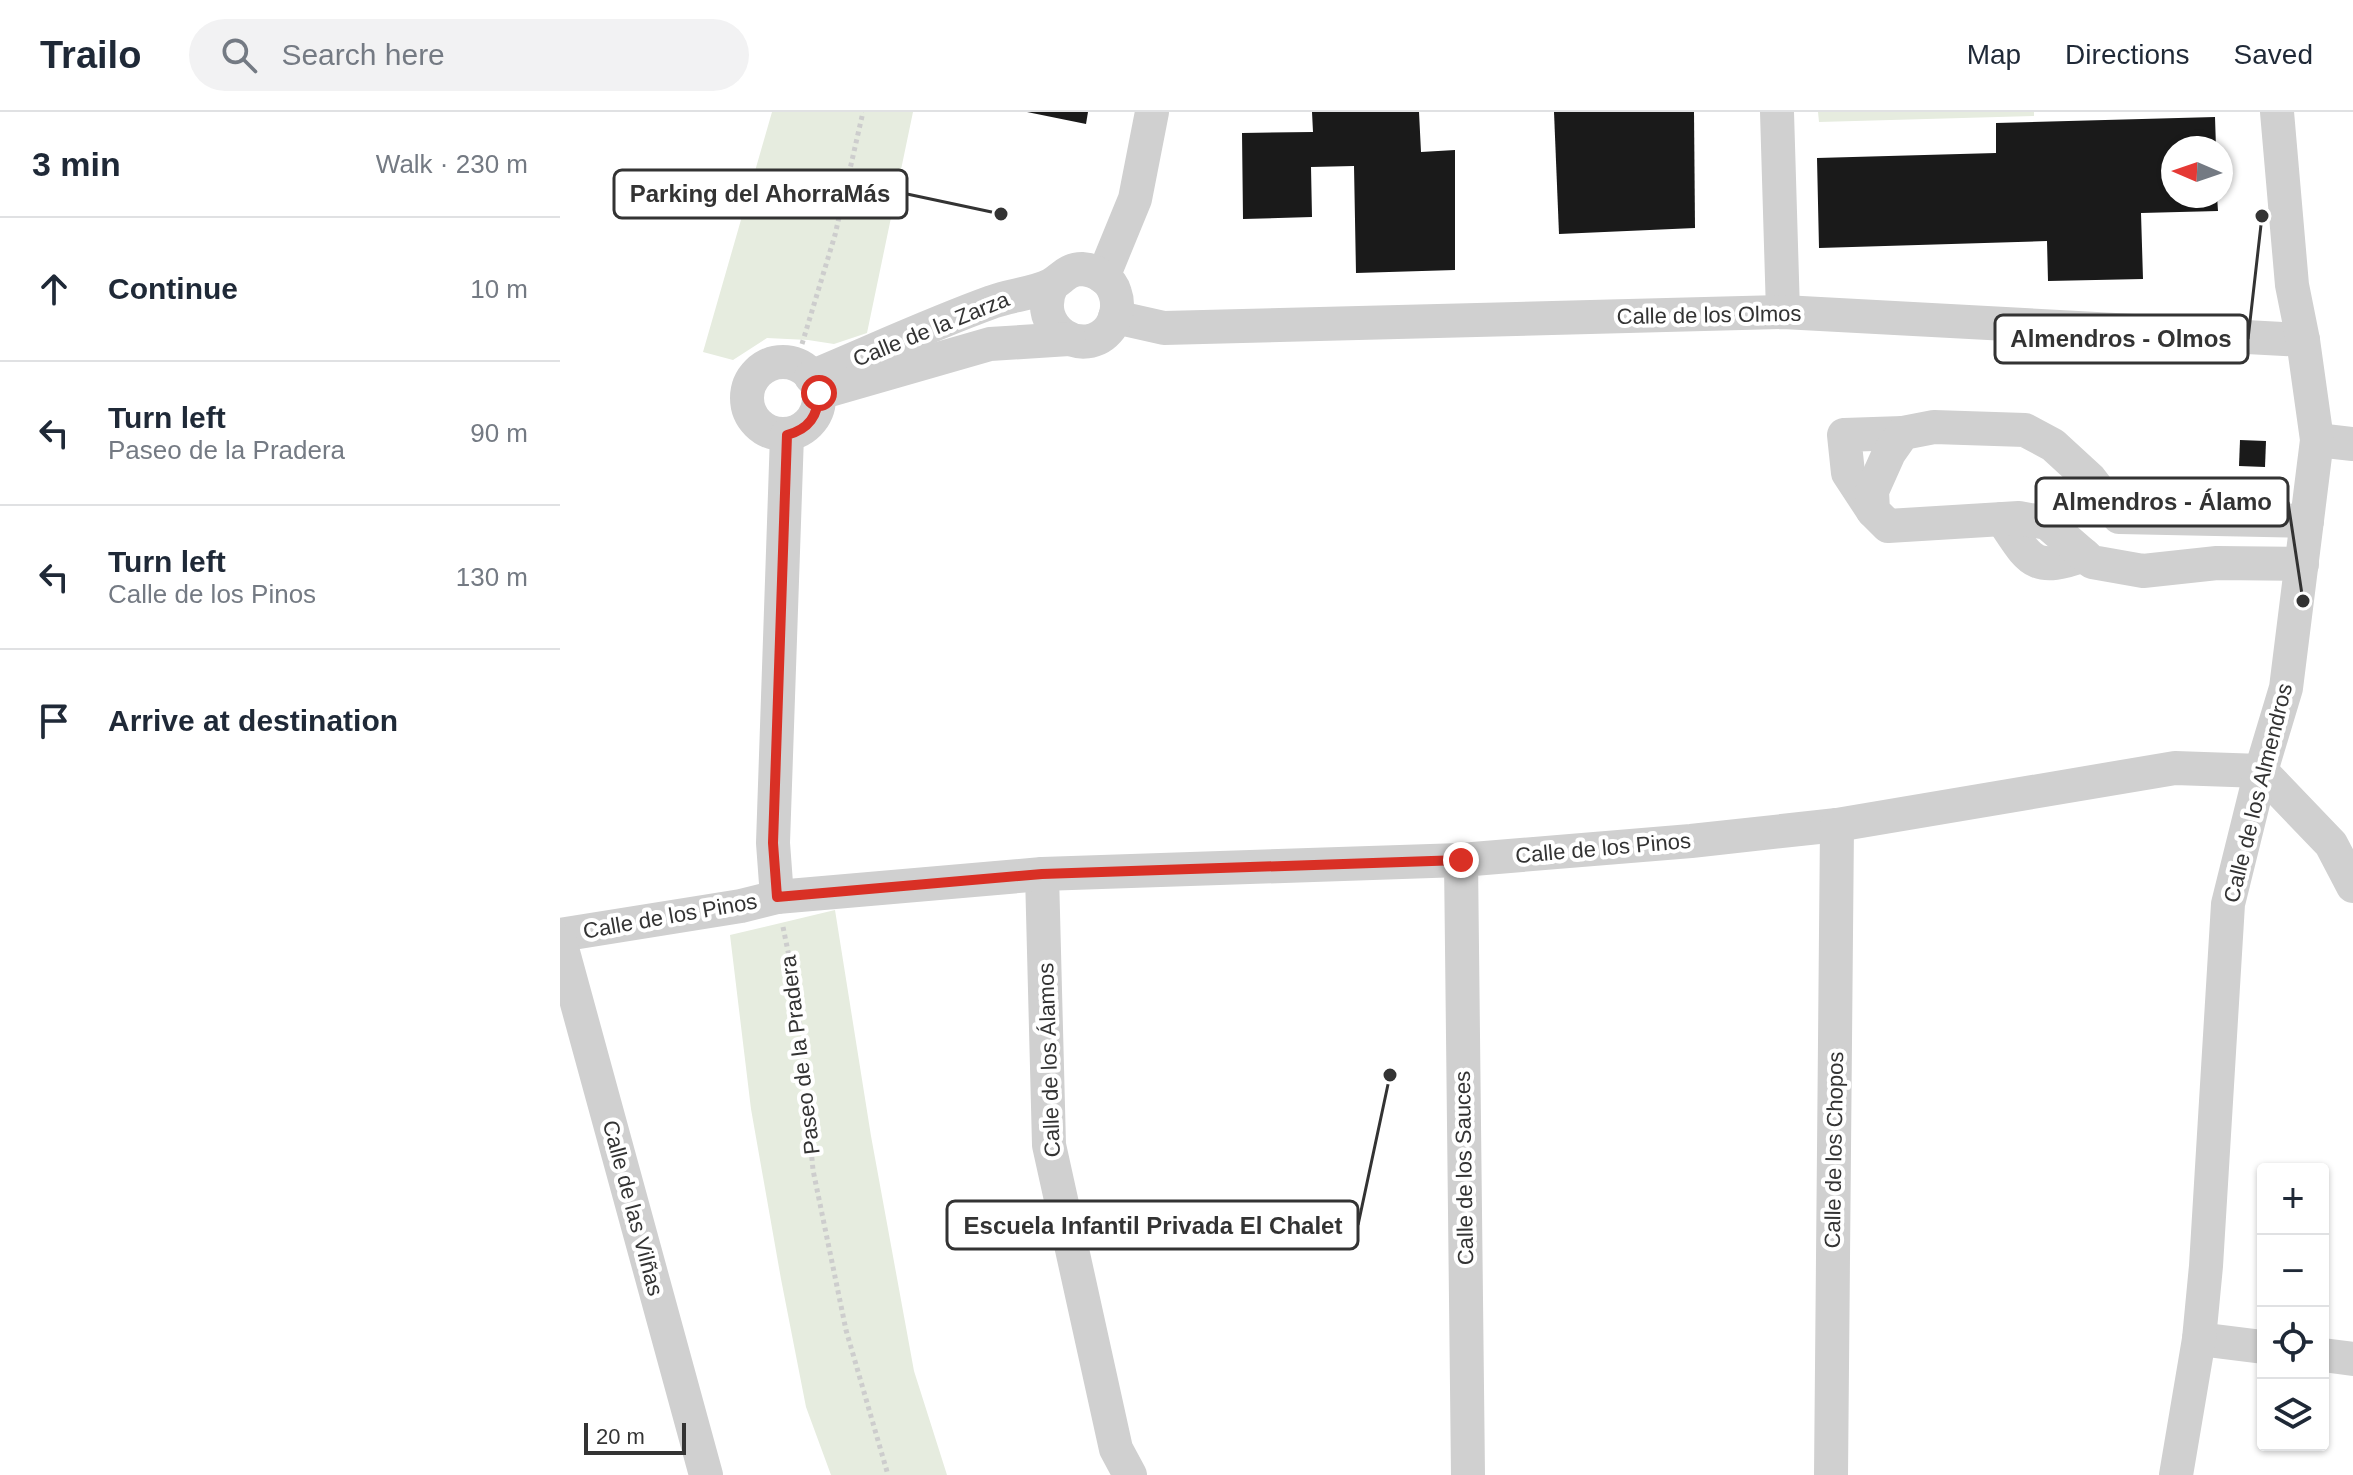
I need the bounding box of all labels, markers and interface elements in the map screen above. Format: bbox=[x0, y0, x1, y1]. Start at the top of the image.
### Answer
search box bbox=[189, 19, 749, 91]
icon: search bbox=[217, 33, 261, 77]
text: Trailo bbox=[40, 34, 141, 76]
text: Search here bbox=[281, 38, 445, 71]
text: Map bbox=[1967, 39, 2021, 70]
text: Directions bbox=[2065, 39, 2190, 70]
text: Saved bbox=[2234, 39, 2313, 70]
north arrow bbox=[2161, 136, 2233, 208]
text: 3 min bbox=[32, 145, 121, 183]
text: Walk · 230 m bbox=[376, 149, 528, 179]
callout: Parking del AhorraMás bbox=[614, 170, 907, 218]
text: Parking del AhorraMás bbox=[630, 180, 890, 207]
icon: ahead bbox=[32, 267, 76, 311]
text: Continue bbox=[108, 272, 238, 305]
text: 10 m bbox=[470, 274, 528, 304]
street label: Calle de la Zarza bbox=[849, 286, 1013, 372]
street label: Calle de los Olmos bbox=[1616, 301, 1802, 329]
callout: Almendros - Olmos bbox=[1995, 315, 2248, 363]
text: Almendros - Olmos bbox=[2010, 325, 2232, 352]
route start bbox=[801, 375, 837, 411]
text: Turn left bbox=[108, 401, 226, 434]
icon: left bbox=[32, 411, 76, 455]
text: 90 m bbox=[470, 418, 528, 448]
text: Paseo de la Pradera bbox=[108, 435, 345, 465]
callout: Almendros - Álamo bbox=[2036, 478, 2288, 526]
text: Almendros - Álamo bbox=[2052, 488, 2272, 515]
text: Turn left bbox=[108, 545, 226, 578]
icon: left bbox=[32, 555, 76, 599]
text: 130 m bbox=[456, 562, 528, 592]
text: Calle de los Pinos bbox=[108, 579, 316, 609]
street label: Calle de los Almendros bbox=[2219, 681, 2297, 905]
icon: arrive bbox=[32, 699, 76, 743]
text: Arrive at destination bbox=[108, 704, 398, 737]
street label: Calle de los Pinos bbox=[1514, 828, 1692, 868]
route end bbox=[1443, 842, 1479, 878]
street label: Calle de los Pinos bbox=[581, 888, 759, 944]
street label: Paseo de la Pradera bbox=[775, 953, 825, 1156]
street label: Calle de los Álamos bbox=[1033, 962, 1065, 1158]
street label: Calle de los Chopos bbox=[1820, 1051, 1848, 1249]
street label: Calle de los Sauces bbox=[1450, 1071, 1478, 1265]
street label: Calle de las Vilñas bbox=[598, 1118, 668, 1298]
map controls bbox=[2257, 1163, 2329, 1451]
button: + bbox=[2257, 1163, 2329, 1235]
callout: Escuela Infantil Privada El Chalet bbox=[947, 1201, 1358, 1249]
text: Escuela Infantil Privada El Chalet bbox=[964, 1212, 1342, 1239]
button: − bbox=[2257, 1235, 2329, 1307]
button: locate bbox=[2257, 1307, 2329, 1379]
button: layers bbox=[2257, 1379, 2329, 1451]
scale bar bbox=[584, 1419, 686, 1455]
text: 20 m bbox=[596, 1424, 645, 1449]

